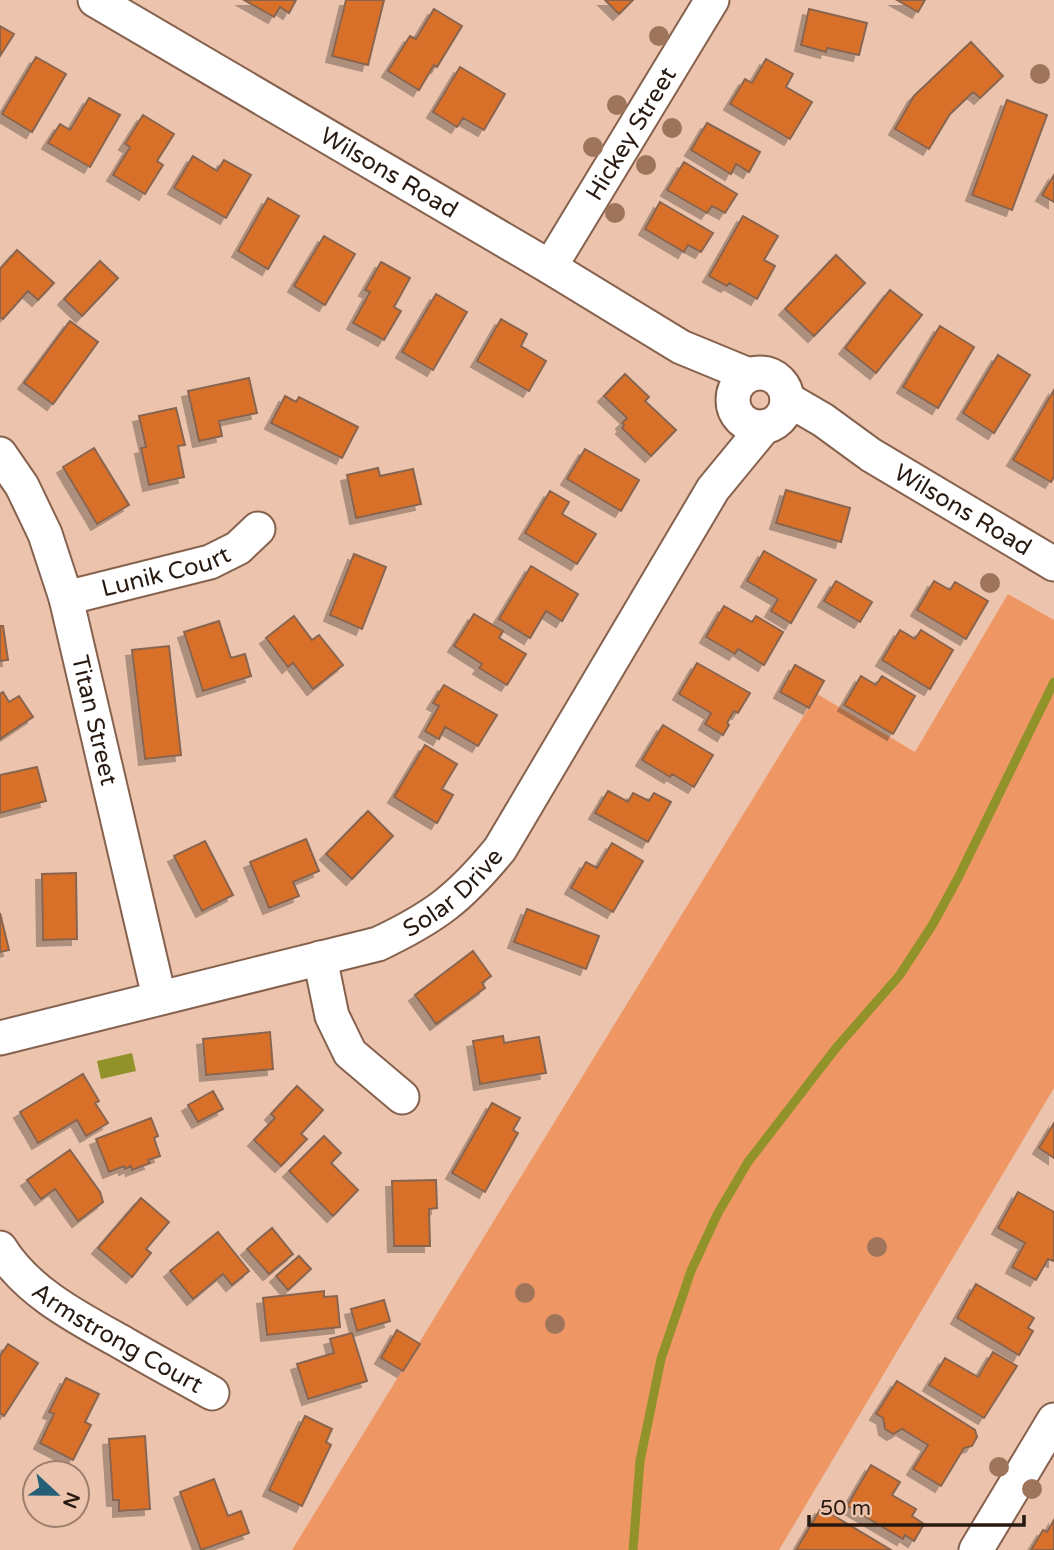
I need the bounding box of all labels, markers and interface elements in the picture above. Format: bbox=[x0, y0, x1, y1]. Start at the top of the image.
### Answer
street label: Hickey Street bbox=[579, 62, 682, 206]
street label: Wilsons Road bbox=[315, 121, 463, 224]
street label: Wilsons Road bbox=[889, 458, 1037, 562]
street label: Lunik Court bbox=[98, 540, 235, 603]
street label: Titan Street bbox=[65, 652, 124, 788]
street label: Solar Drive bbox=[398, 842, 509, 943]
street label: Armstrong Court bbox=[26, 1277, 208, 1399]
north arrow bbox=[21, 1459, 91, 1529]
scale bar bbox=[809, 1484, 1024, 1528]
text: N bbox=[58, 1489, 84, 1511]
text: 50 m bbox=[820, 1496, 871, 1521]

